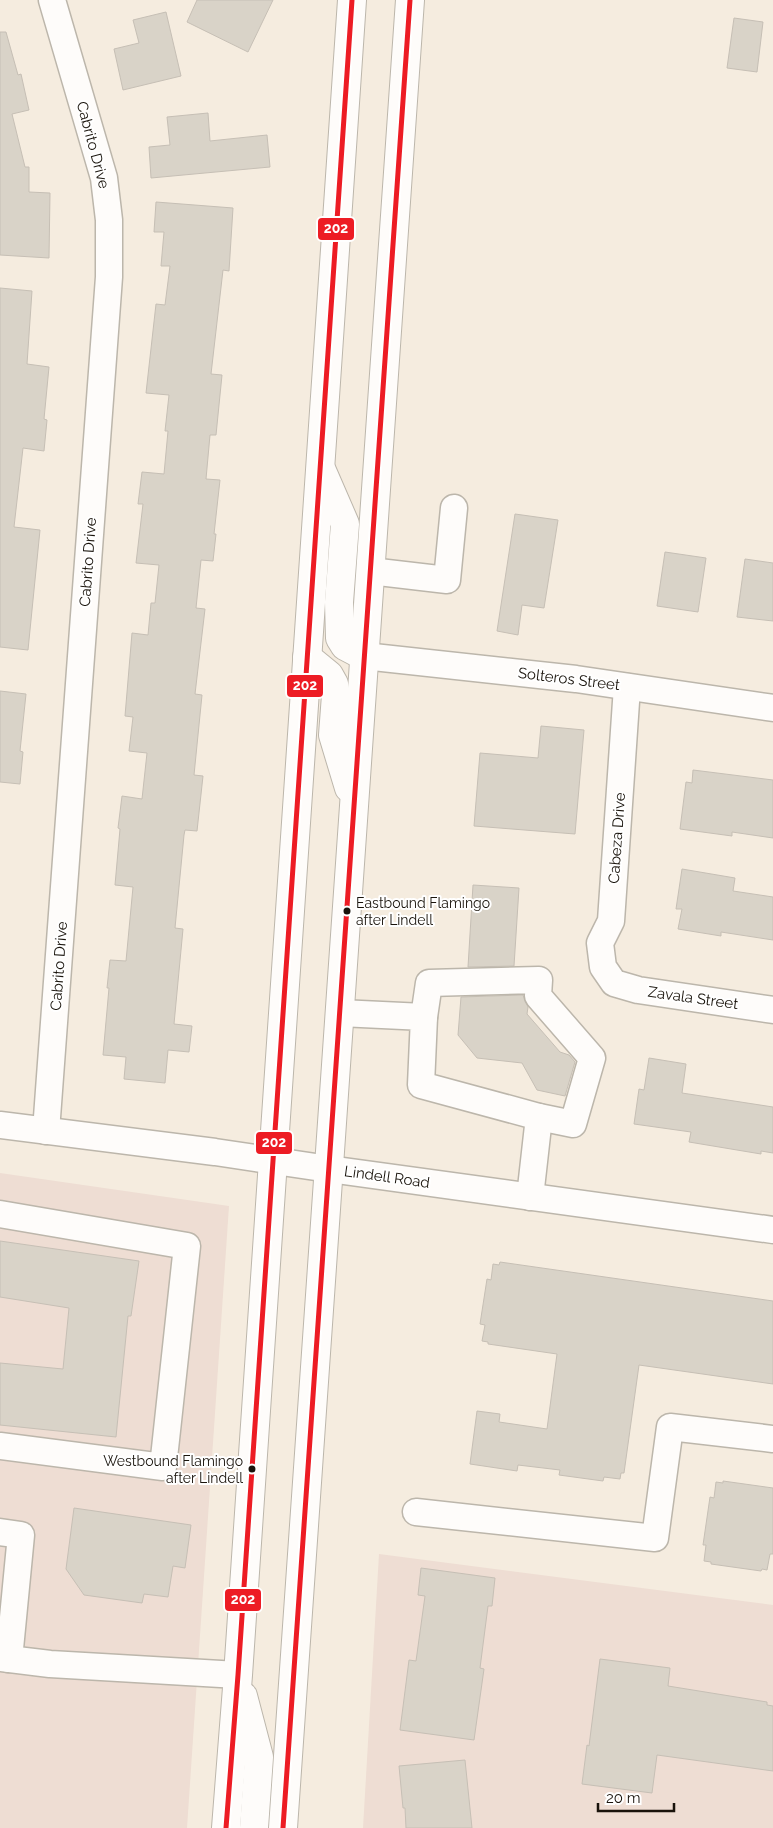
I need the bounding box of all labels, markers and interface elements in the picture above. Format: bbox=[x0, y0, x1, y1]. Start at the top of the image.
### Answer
street label: Cabrito Drive bbox=[73, 99, 113, 191]
line badge: 202 bbox=[317, 217, 355, 241]
text: 202 bbox=[324, 220, 348, 236]
street label: Cabrito Drive bbox=[76, 516, 100, 607]
street label: Solteros Street bbox=[517, 664, 621, 694]
line badge: 202 bbox=[286, 674, 324, 698]
text: 202 bbox=[293, 677, 317, 693]
street label: Cabeza Drive bbox=[605, 791, 629, 884]
place label: Eastbound Flamingo after Lindell bbox=[356, 895, 490, 928]
marker: Eastbound Flamingo after Lindell bbox=[342, 906, 352, 916]
street label: Cabrito Drive bbox=[47, 920, 71, 1011]
street label: Zavala Street bbox=[647, 983, 739, 1013]
line badge: 202 bbox=[255, 1131, 293, 1155]
text: 202 bbox=[262, 1134, 286, 1150]
street label: Lindell Road bbox=[343, 1162, 431, 1192]
place label: Westbound Flamingo after Lindell bbox=[103, 1453, 243, 1486]
marker: Westbound Flamingo after Lindell bbox=[247, 1464, 257, 1474]
line badge: 202 bbox=[224, 1588, 262, 1612]
text: 202 bbox=[231, 1591, 255, 1607]
scale bar bbox=[598, 1780, 674, 1812]
text: 20 m bbox=[606, 1789, 641, 1807]

